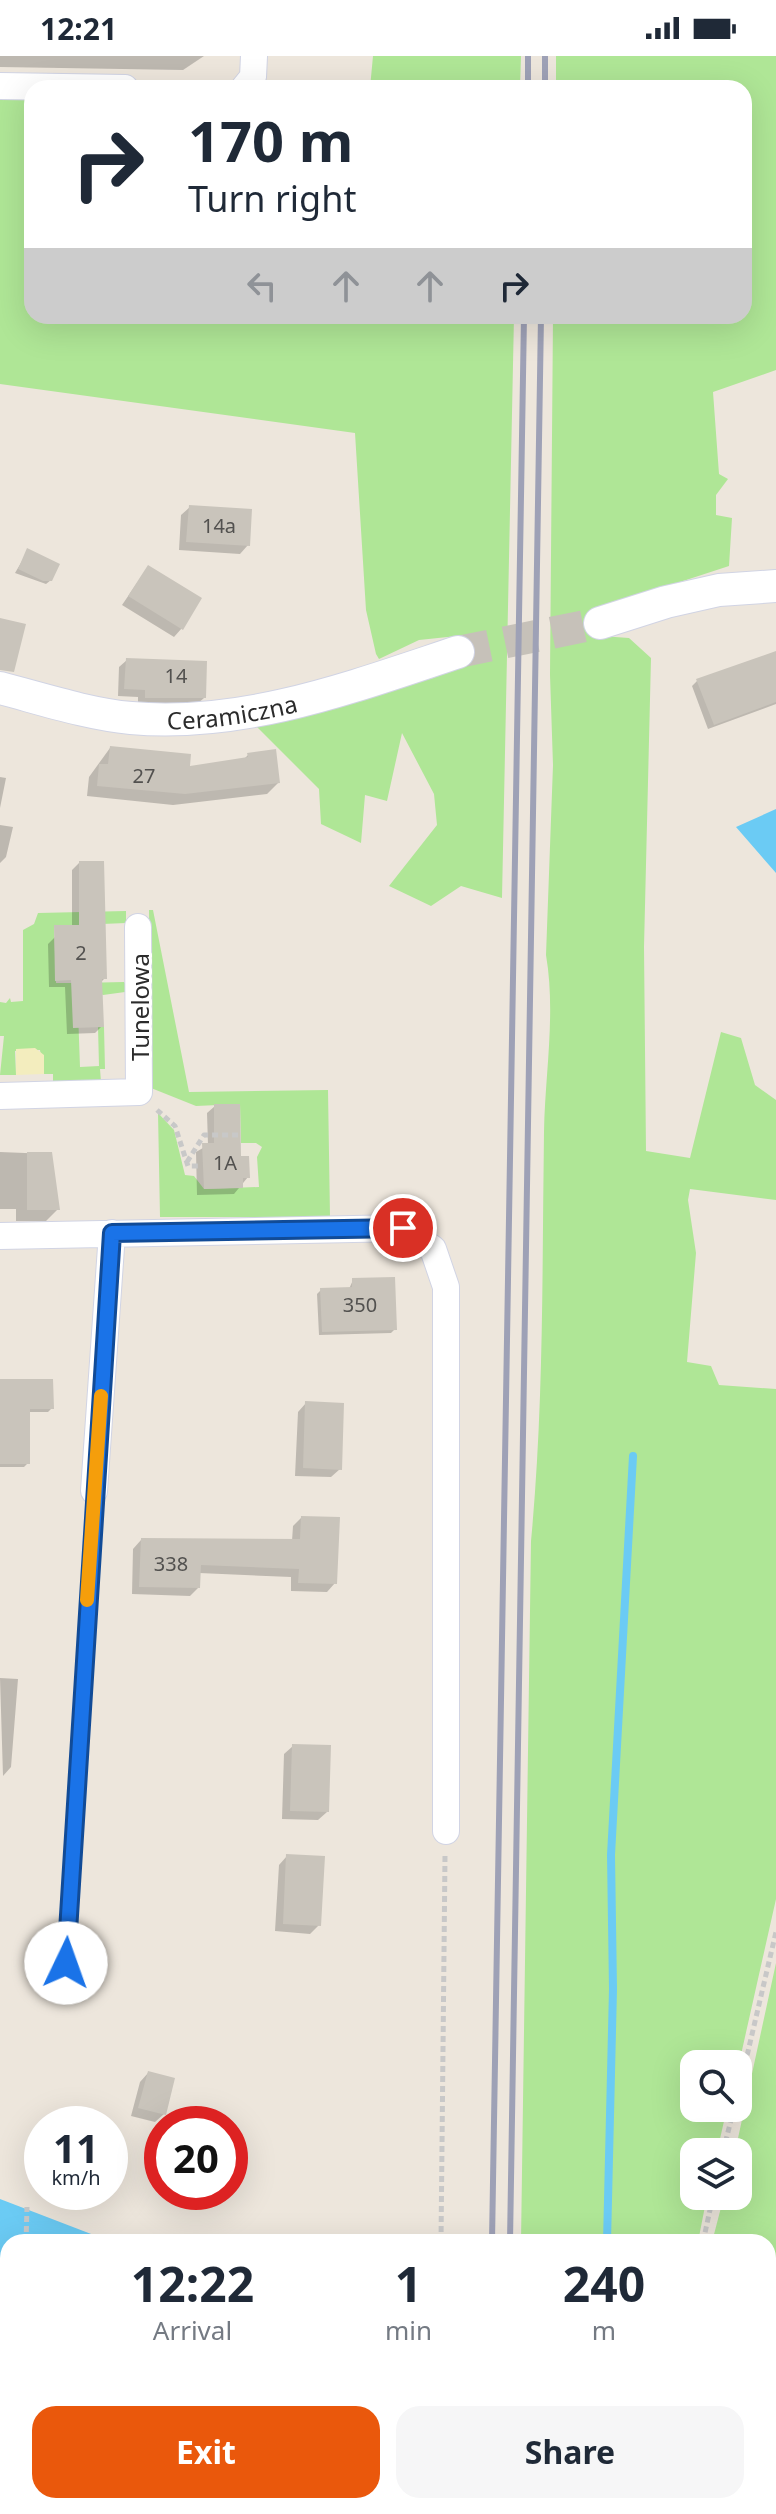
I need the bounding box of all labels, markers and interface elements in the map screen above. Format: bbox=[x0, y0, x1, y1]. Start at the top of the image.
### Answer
text: 12:21 bbox=[40, 8, 117, 49]
text: 170 m bbox=[188, 102, 353, 178]
icon: right bbox=[56, 112, 160, 216]
text: Turn right bbox=[188, 174, 356, 223]
icon: left bbox=[240, 264, 284, 308]
icon: ahead bbox=[324, 264, 368, 308]
icon: ahead bbox=[408, 264, 452, 308]
icon: right bbox=[492, 264, 536, 308]
house number: 14a bbox=[202, 512, 236, 539]
house number: 14 bbox=[165, 662, 188, 689]
street label: Ceramiczna bbox=[166, 686, 300, 736]
house number: 27 bbox=[133, 762, 155, 789]
house number: 2 bbox=[75, 939, 87, 966]
street label: Tunelowa bbox=[123, 953, 156, 1061]
house number: 1A bbox=[213, 1149, 237, 1176]
pin bbox=[369, 1194, 437, 1262]
icon: arrive bbox=[381, 1206, 425, 1250]
house number: 350 bbox=[343, 1291, 377, 1318]
house number: 338 bbox=[154, 1550, 188, 1577]
position arrow bbox=[24, 1921, 108, 2005]
map controls bbox=[680, 2050, 752, 2210]
button: search bbox=[680, 2050, 752, 2122]
speed limit sign: 20 bbox=[144, 2106, 248, 2210]
text: 11 bbox=[53, 2120, 99, 2175]
button: layers bbox=[680, 2138, 752, 2210]
text: km/h bbox=[51, 2164, 101, 2191]
text: 12:22 bbox=[131, 2251, 254, 2316]
text: 1 bbox=[395, 2251, 422, 2316]
text: 240 bbox=[563, 2251, 645, 2316]
text: Arrival bbox=[153, 2312, 232, 2348]
text: min bbox=[385, 2312, 432, 2348]
text: m bbox=[592, 2312, 616, 2348]
button: Exit bbox=[32, 2406, 380, 2498]
button: Share bbox=[396, 2406, 744, 2498]

